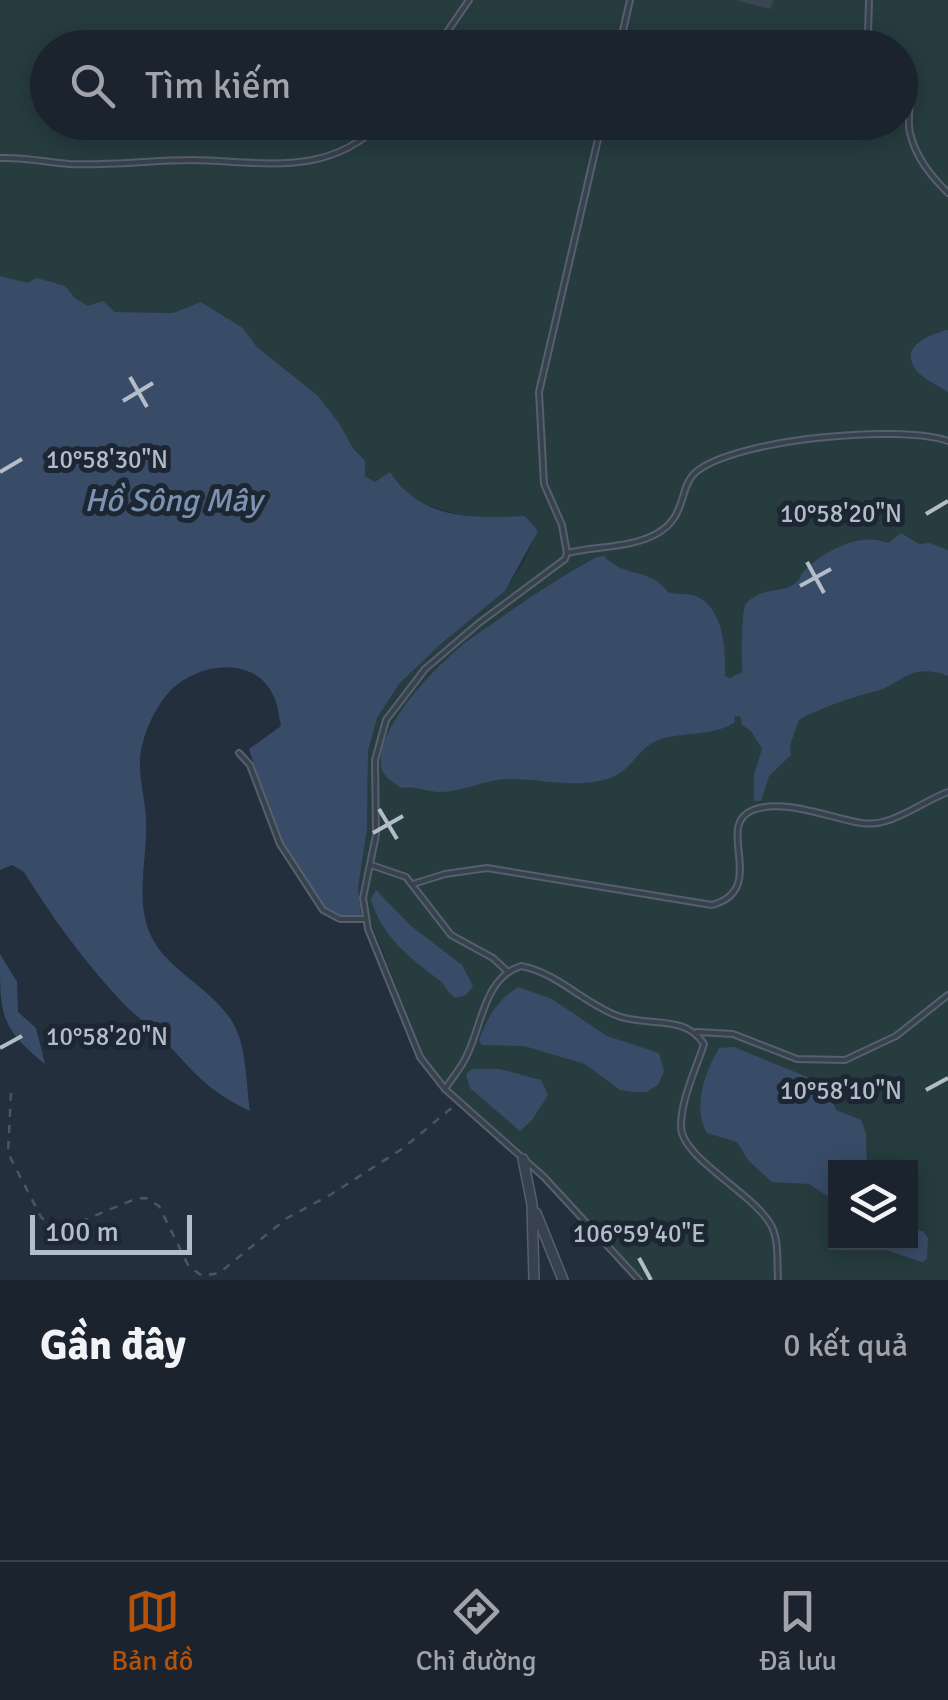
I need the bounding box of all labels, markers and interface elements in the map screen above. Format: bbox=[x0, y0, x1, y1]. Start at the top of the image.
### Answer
search box bbox=[30, 30, 918, 140]
icon: search bbox=[65, 58, 120, 113]
text: Tìm kiếm bbox=[145, 62, 291, 109]
text: 10°58'30"N bbox=[46, 444, 168, 475]
water label: Hồ Sông Mây bbox=[84, 481, 266, 520]
text: 10°58'20"N bbox=[780, 498, 902, 529]
text: 10°58'20"N bbox=[46, 1021, 168, 1052]
text: 10°58'10"N bbox=[780, 1075, 902, 1106]
map controls bbox=[828, 1160, 918, 1250]
button: layers bbox=[828, 1160, 918, 1250]
scale bar bbox=[30, 1210, 192, 1254]
text: 100 m bbox=[45, 1215, 119, 1249]
text: 106°59'40"E bbox=[573, 1218, 705, 1249]
text: Gần đây bbox=[40, 1320, 186, 1371]
text: 0 kết quả bbox=[783, 1326, 908, 1365]
tab: Bản đồ bbox=[111, 1584, 193, 1678]
tab: Chỉ đường bbox=[416, 1584, 537, 1678]
tab: Đã lưu bbox=[759, 1584, 837, 1678]

